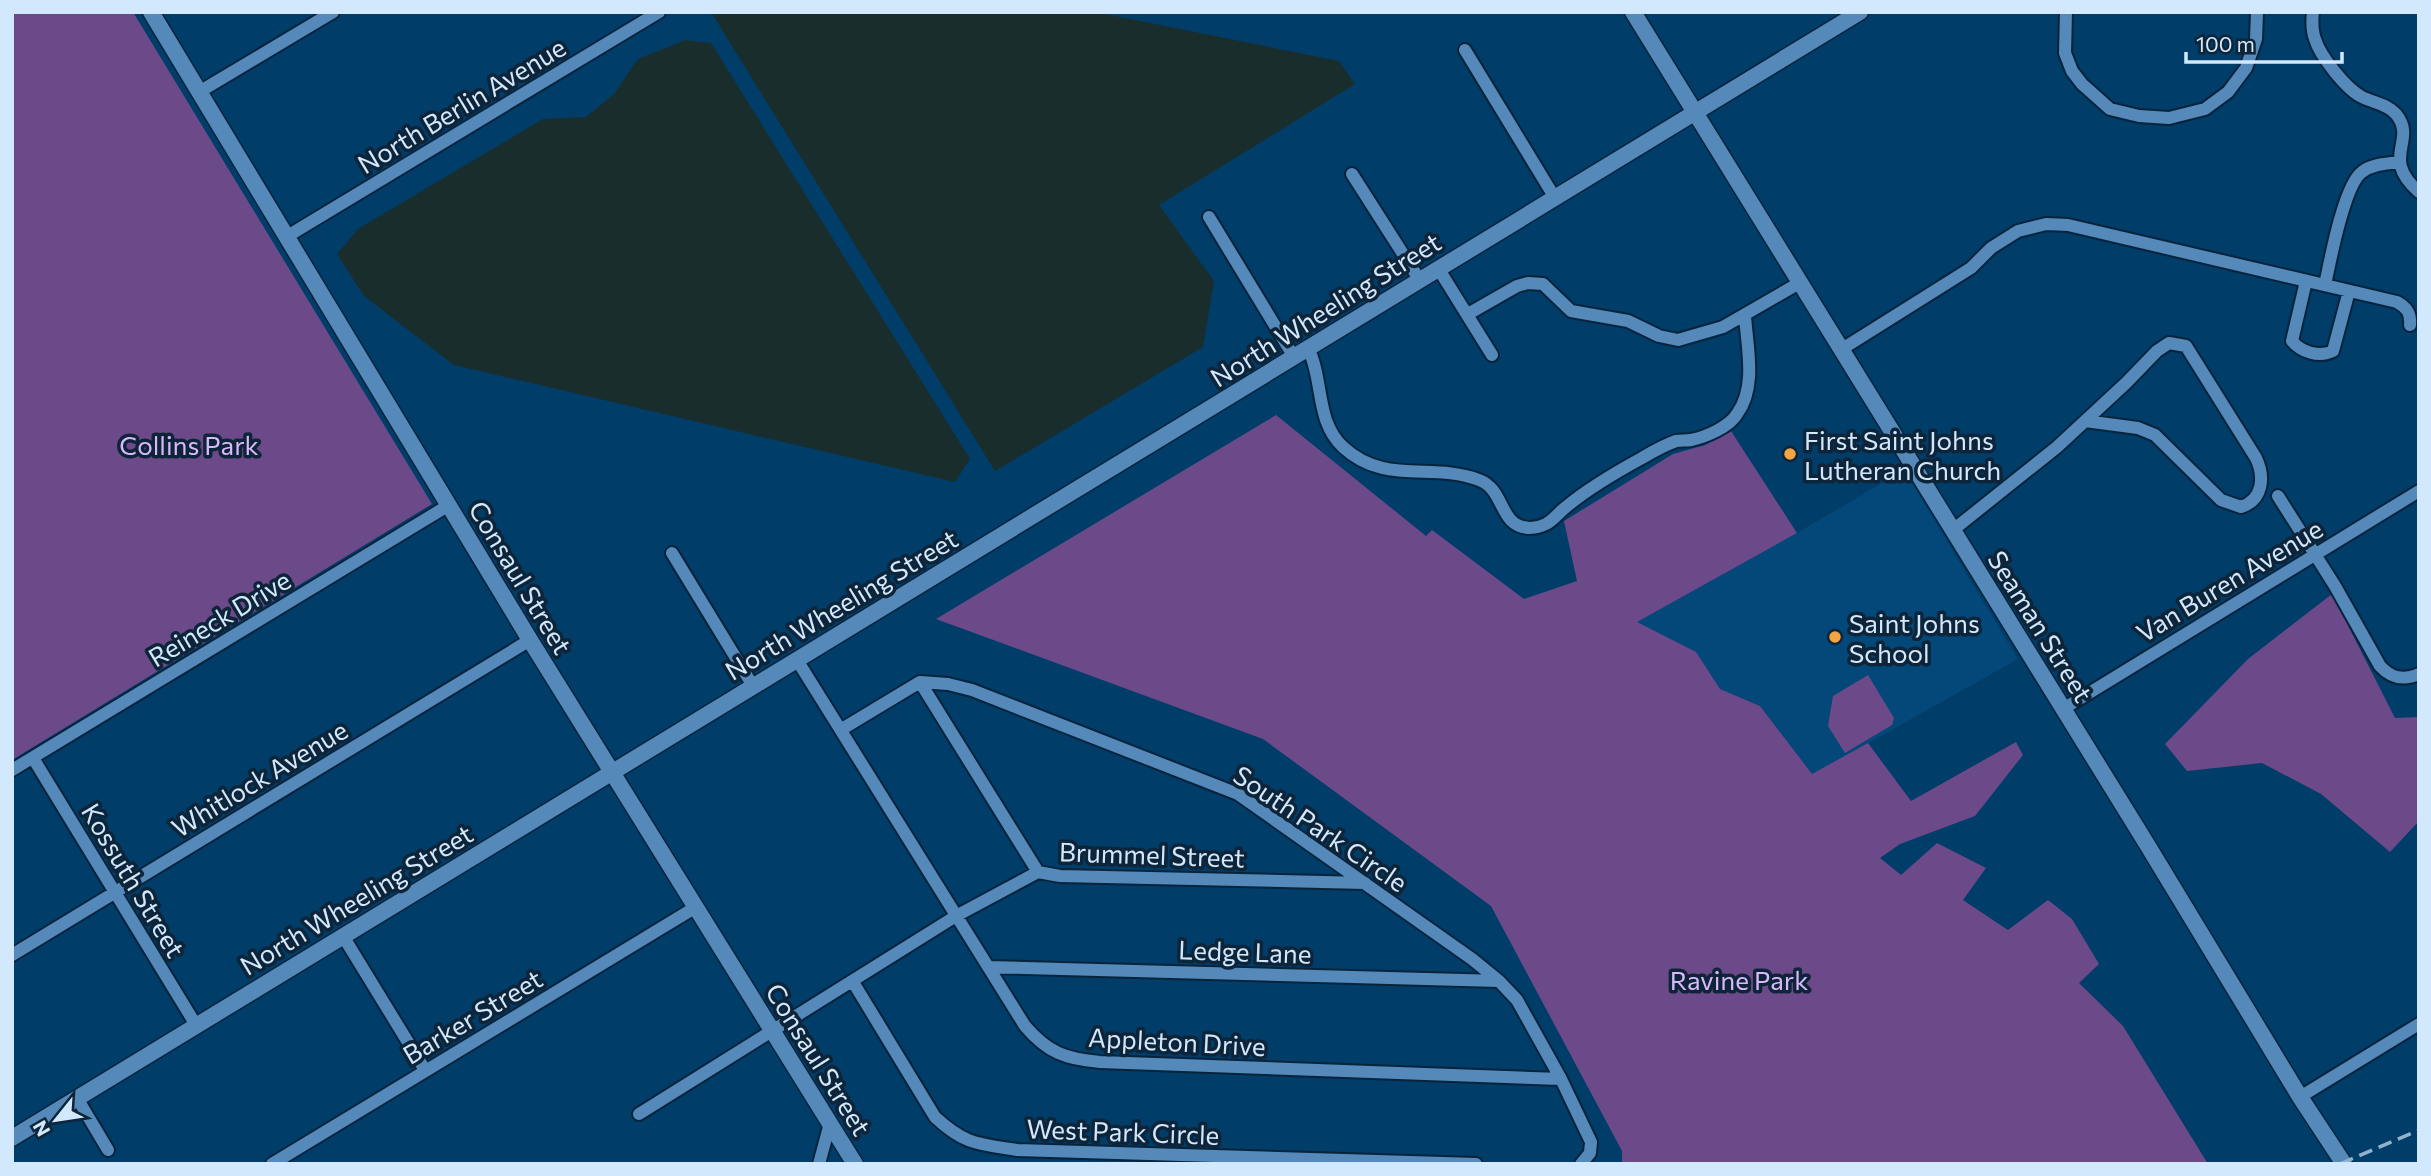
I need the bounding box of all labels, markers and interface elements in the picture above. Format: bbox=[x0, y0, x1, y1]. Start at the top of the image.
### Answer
scale bar bbox=[2186, 21, 2342, 65]
street label: North Berlin Avenue bbox=[352, 31, 570, 179]
text: 100 m bbox=[2196, 31, 2255, 56]
street label: North Wheeling Street bbox=[1204, 225, 1446, 393]
place label: First Saint Johns Lutheran Church bbox=[1804, 424, 2001, 485]
park label: Collins Park bbox=[119, 429, 259, 460]
marker: First Saint Johns Lutheran Church bbox=[1782, 446, 1798, 462]
street label: Consaul Street bbox=[463, 495, 579, 659]
street label: Van Buren Avenue bbox=[2130, 512, 2328, 648]
street label: North Wheeling Street bbox=[719, 522, 963, 686]
street label: Seaman Street bbox=[1982, 545, 2100, 707]
street label: Reineck Drive bbox=[142, 563, 296, 673]
place label: Saint Johns School bbox=[1849, 607, 1980, 668]
marker: Saint Johns School bbox=[1827, 629, 1843, 645]
street label: Whitlock Avenue bbox=[166, 713, 352, 843]
street label: South Park Circle bbox=[1228, 758, 1414, 898]
street label: Kossuth Street bbox=[76, 797, 192, 963]
street label: North Wheeling Street bbox=[234, 817, 478, 981]
street label: Brummel Street bbox=[1059, 835, 1245, 873]
street label: Ledge Lane bbox=[1178, 933, 1312, 969]
street label: Barker Street bbox=[397, 962, 547, 1070]
park label: Ravine Park bbox=[1670, 964, 1808, 995]
street label: Consaul Street bbox=[760, 977, 878, 1141]
street label: Appleton Drive bbox=[1088, 1021, 1266, 1061]
north arrow bbox=[21, 1085, 91, 1155]
street label: West Park Circle bbox=[1026, 1112, 1220, 1150]
text: N bbox=[27, 1117, 54, 1141]

